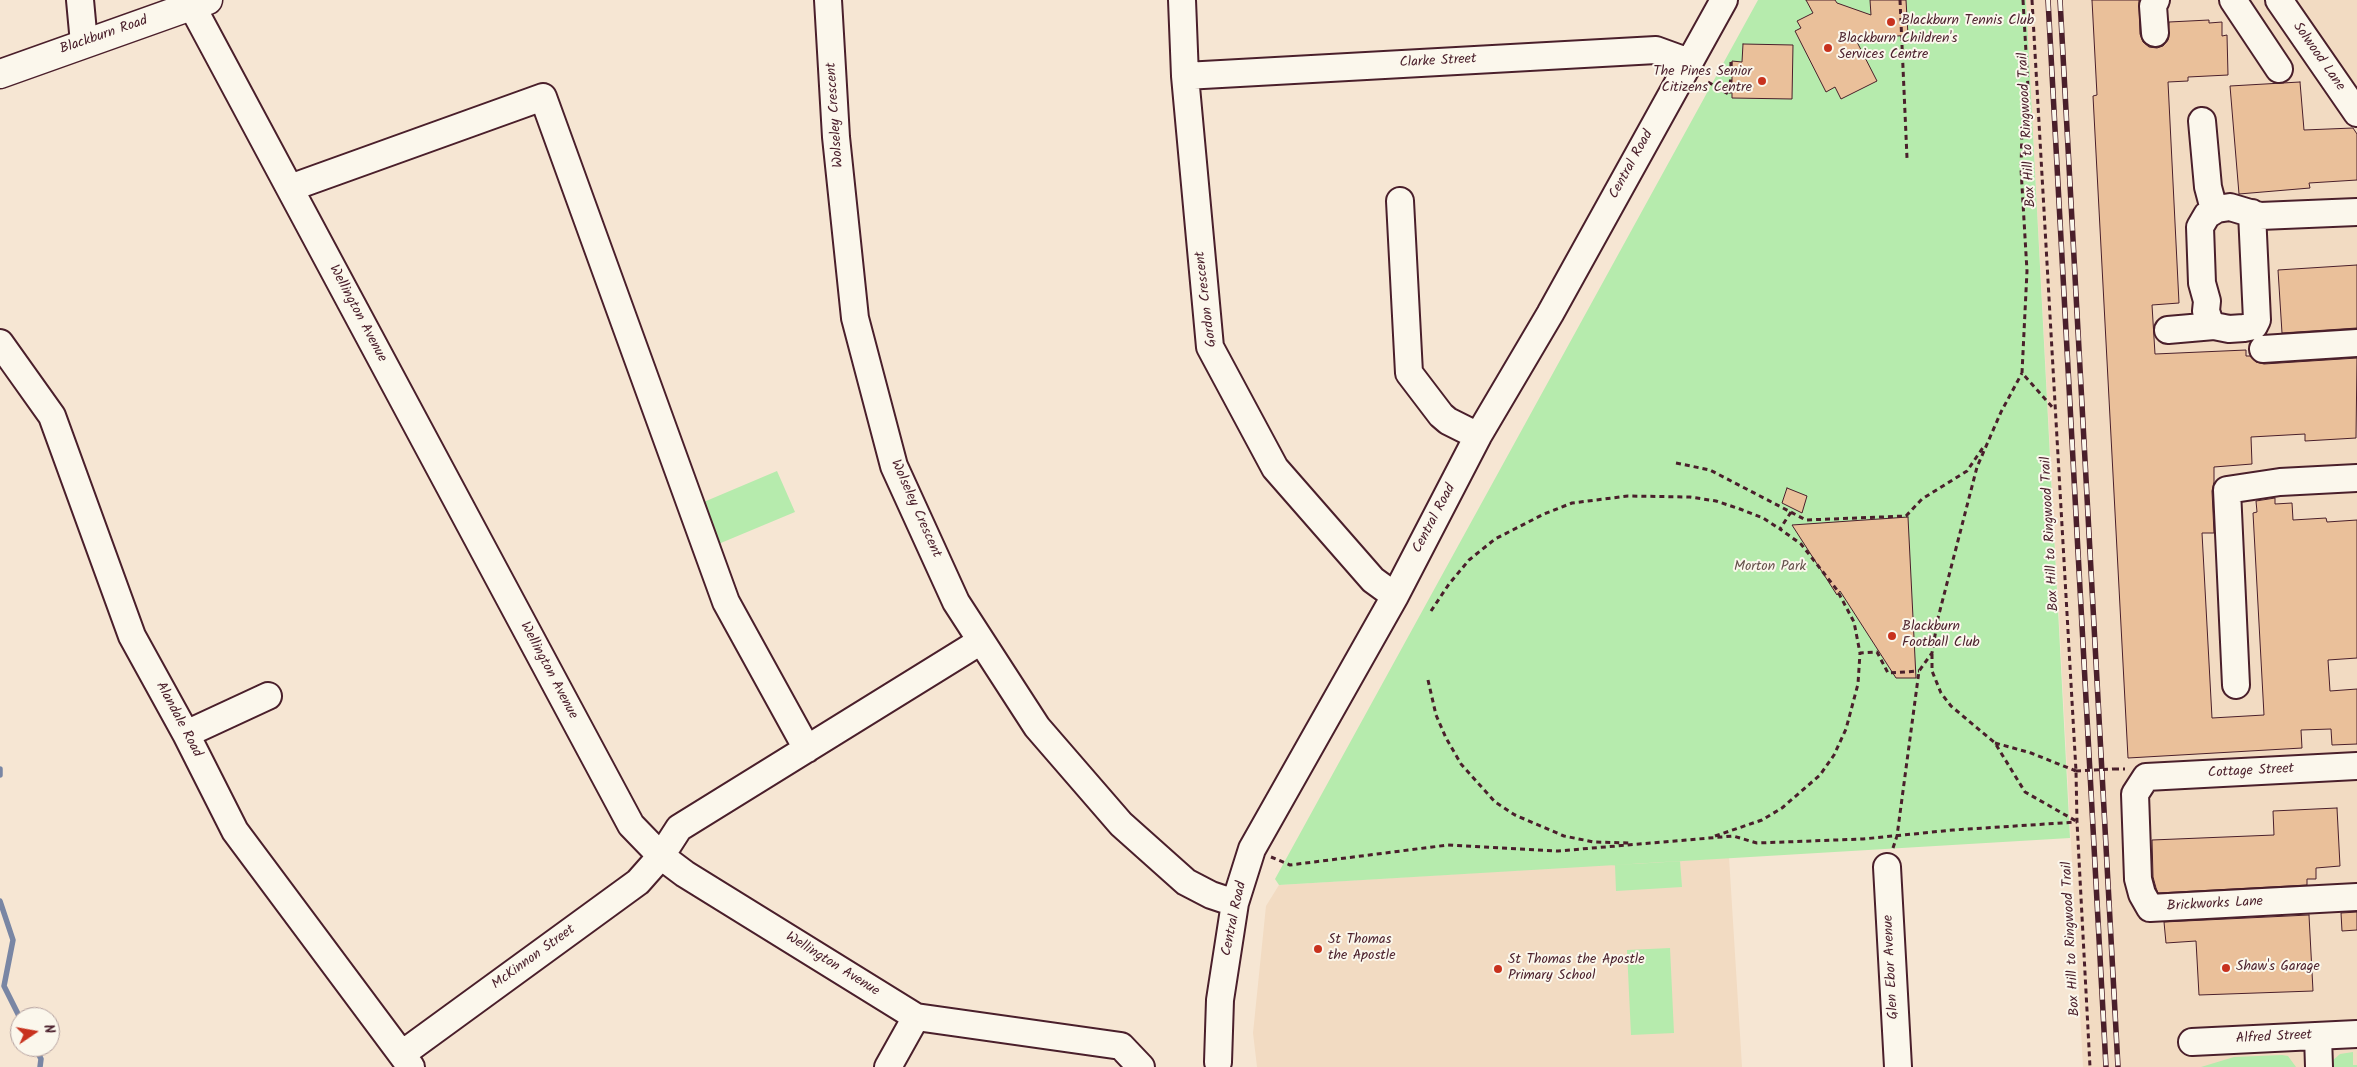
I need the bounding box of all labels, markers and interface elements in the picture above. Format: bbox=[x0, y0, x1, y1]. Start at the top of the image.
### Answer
street label: Blackburn Road bbox=[58, 13, 150, 59]
place label: Blackburn Tennis Club bbox=[1901, 14, 2034, 30]
marker: Blackburn Tennis Club bbox=[1885, 16, 1897, 28]
street label: Solwood Lane bbox=[2288, 19, 2348, 95]
place label: Blackburn Children's Services Centre bbox=[1838, 32, 1958, 64]
marker: Blackburn Children's Services Centre bbox=[1822, 42, 1834, 54]
street label: Clarke Street bbox=[1399, 52, 1477, 72]
street label: Box Hill to Ringwood Trail bbox=[2016, 52, 2040, 208]
street label: Wolseley Crescent bbox=[824, 62, 848, 168]
place label: The Pines Senior Citizens Centre bbox=[1653, 65, 1752, 98]
marker: The Pines Senior Citizens Centre bbox=[1756, 75, 1768, 87]
street label: Central Road bbox=[1606, 128, 1658, 202]
street label: Gordon Crescent bbox=[1193, 250, 1221, 348]
street label: Wellington Avenue bbox=[324, 263, 390, 365]
street label: Box Hill to Ringwood Trail bbox=[2039, 456, 2063, 612]
street label: Wolseley Crescent bbox=[886, 457, 944, 561]
street label: Central Road bbox=[1410, 482, 1460, 556]
park label: Morton Park bbox=[1734, 560, 1806, 576]
street label: Wellington Avenue bbox=[515, 620, 581, 722]
place label: Blackburn Football Club bbox=[1902, 620, 1980, 652]
marker: Blackburn Football Club bbox=[1886, 630, 1898, 642]
street label: Alandale Road bbox=[151, 679, 205, 761]
street label: Cottage Street bbox=[2208, 761, 2294, 783]
street label: Box Hill to Ringwood Trail bbox=[2060, 861, 2084, 1017]
street label: Central Road bbox=[1219, 880, 1251, 958]
street label: Brickworks Lane bbox=[2167, 894, 2263, 916]
street label: Glen Ebor Avenue bbox=[1881, 914, 1903, 1020]
street label: McKinnon Street bbox=[489, 922, 579, 994]
street label: Wellington Avenue bbox=[782, 929, 882, 1001]
place label: St Thomas the Apostle bbox=[1328, 933, 1395, 966]
marker: St Thomas the Apostle bbox=[1312, 943, 1324, 955]
place label: St Thomas the Apostle Primary School bbox=[1508, 953, 1645, 986]
place label: Shaw's Garage bbox=[2236, 960, 2320, 976]
marker: Shaw's Garage bbox=[2220, 962, 2232, 974]
marker: St Thomas the Apostle Primary School bbox=[1492, 963, 1504, 975]
north arrow bbox=[10, 1007, 60, 1057]
text: N bbox=[37, 1022, 60, 1036]
street label: Alfred Street bbox=[2235, 1028, 2313, 1048]

